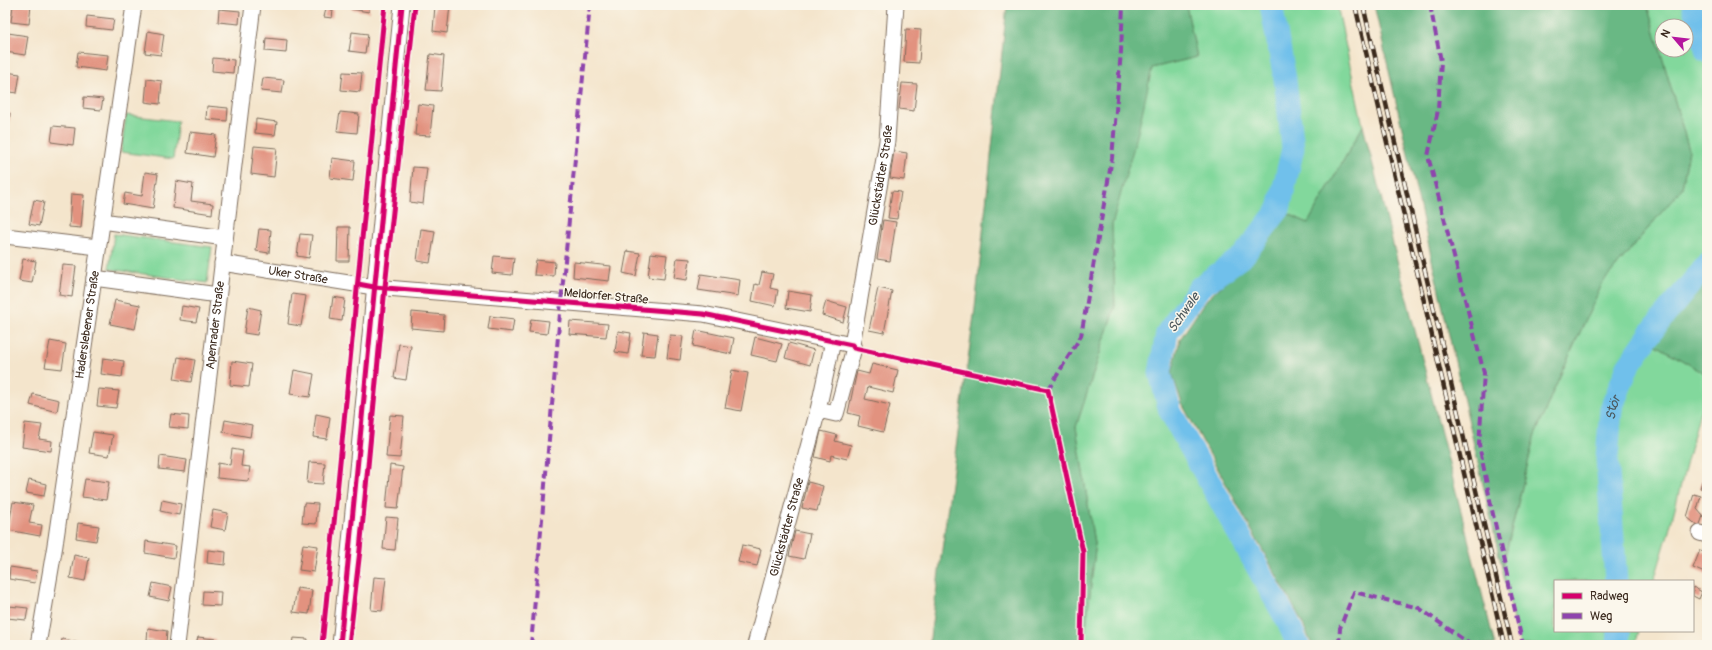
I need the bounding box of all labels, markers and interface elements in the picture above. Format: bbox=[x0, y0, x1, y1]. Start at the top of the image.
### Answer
north arrow bbox=[1654, 18, 1694, 58]
text: N bbox=[1658, 27, 1673, 40]
street label: Glückstädter Straße bbox=[866, 125, 896, 227]
street label: Uker Straße bbox=[267, 263, 329, 288]
street label: Haderslebener Straße bbox=[72, 270, 103, 380]
street label: Apenrader Straße bbox=[203, 280, 228, 370]
street label: Meldorfer Straße bbox=[563, 285, 649, 308]
water label: Schwale bbox=[1164, 288, 1204, 335]
water label: Stör bbox=[1603, 391, 1625, 421]
street label: Glückstädter Straße bbox=[767, 476, 808, 578]
legend bbox=[1554, 580, 1694, 632]
text: Radweg bbox=[1590, 589, 1628, 604]
text: Weg bbox=[1590, 609, 1612, 624]

